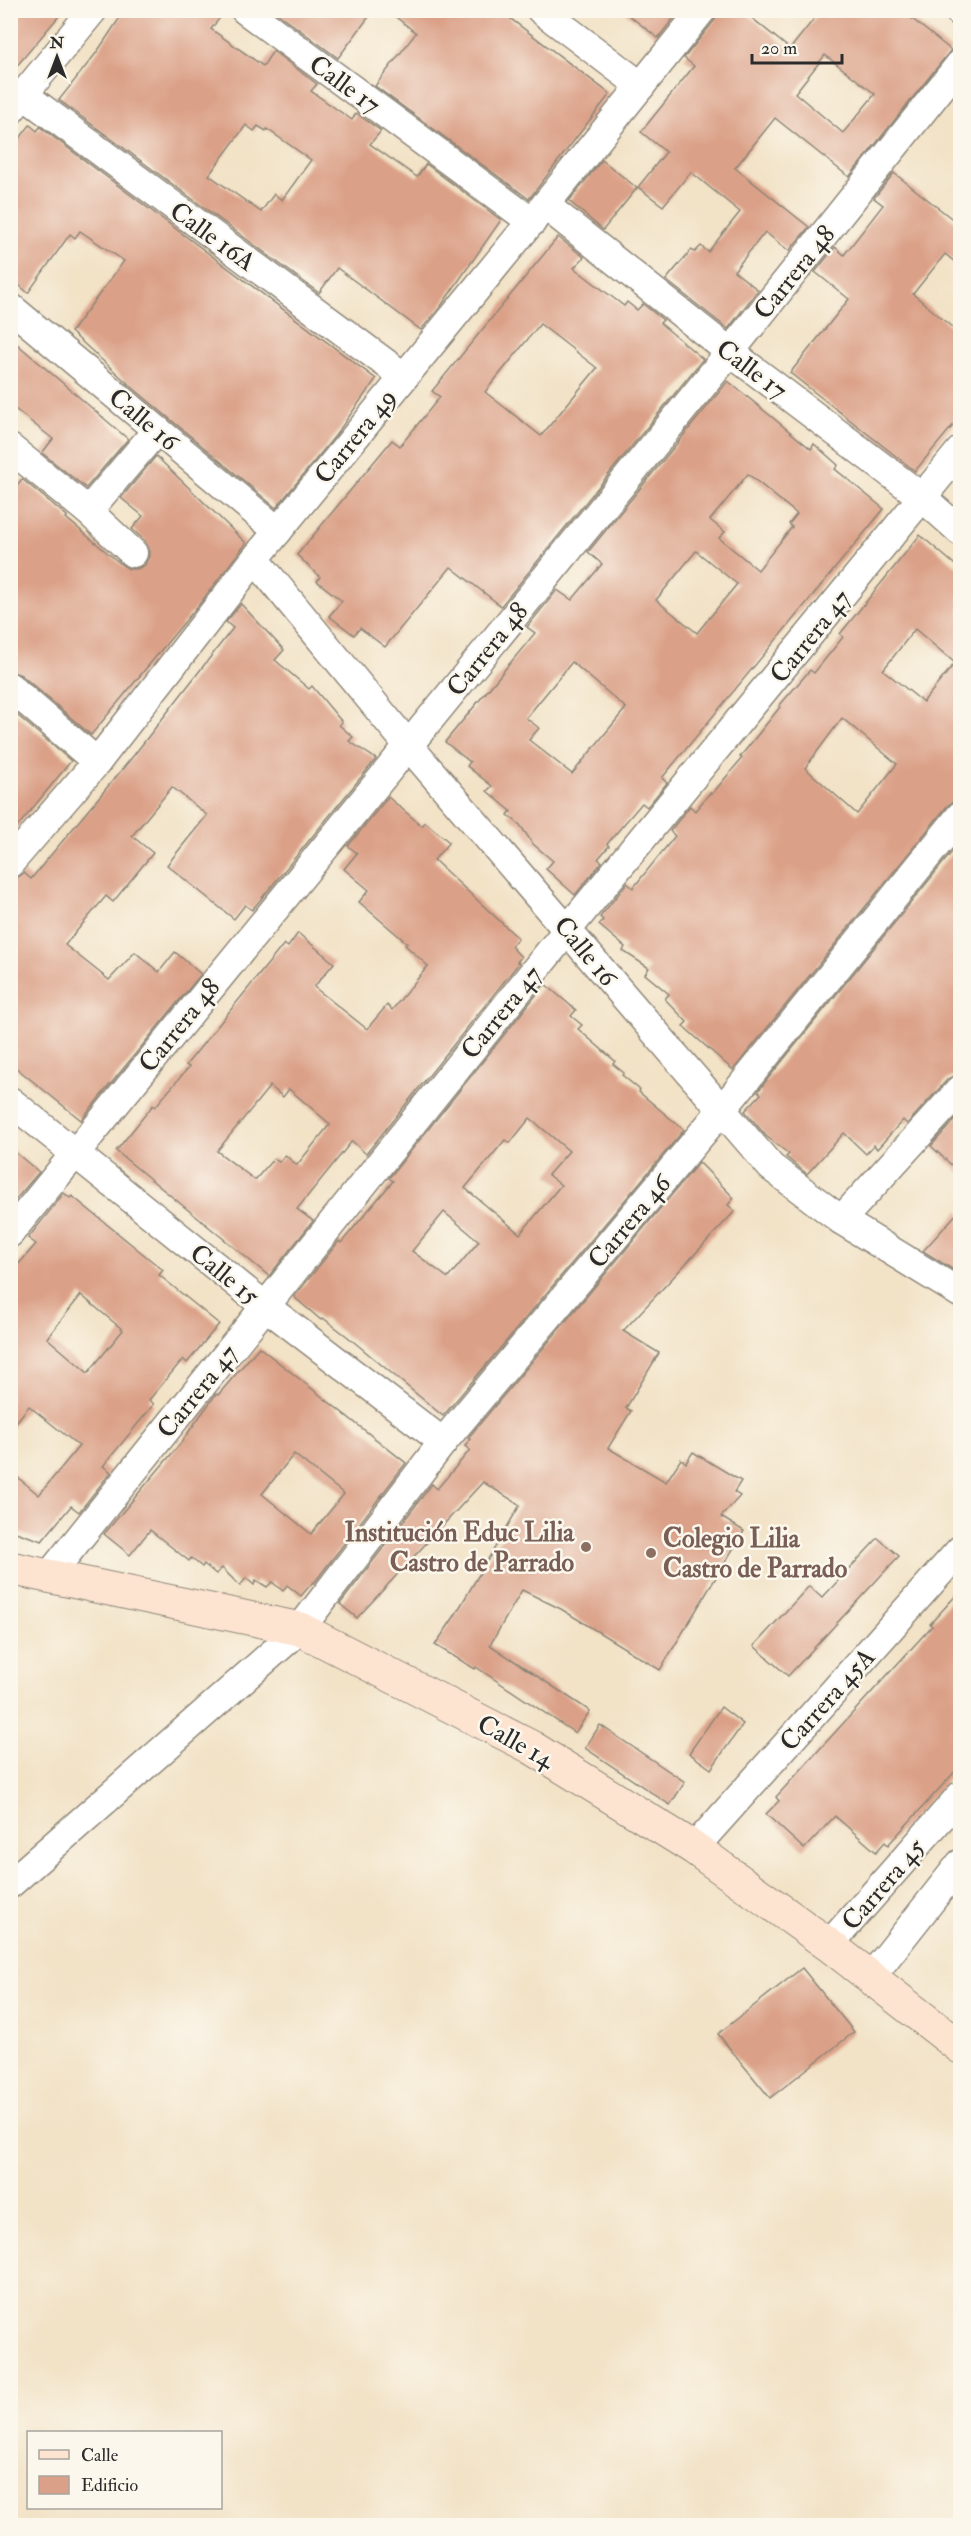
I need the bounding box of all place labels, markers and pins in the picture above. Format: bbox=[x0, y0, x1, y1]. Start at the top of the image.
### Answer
place label: Institución Educ Lilia Castro de Parrado bbox=[344, 1517, 575, 1579]
place label: Colegio Lilia Castro de Parrado bbox=[663, 1523, 848, 1585]
marker: Institución Educ Lilia Castro de Parrado bbox=[579, 1540, 593, 1554]
marker: Colegio Lilia Castro de Parrado bbox=[644, 1546, 658, 1560]

